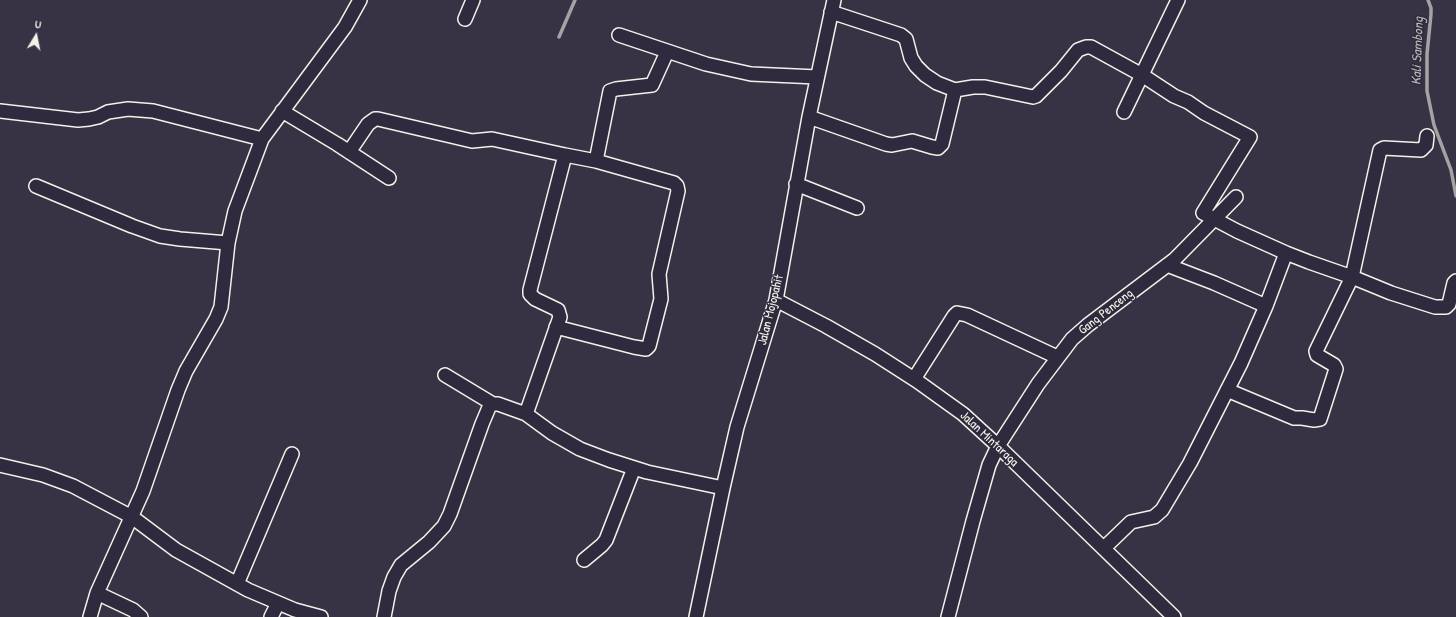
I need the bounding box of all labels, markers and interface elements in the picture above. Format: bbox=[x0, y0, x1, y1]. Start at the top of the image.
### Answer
north arrow bbox=[16, 16, 56, 56]
text: U bbox=[34, 17, 42, 32]
water label: Kali Sambong bbox=[1408, 17, 1428, 85]
street label: Jalan Mojopahit bbox=[755, 273, 787, 347]
street label: Gang Penceng bbox=[1076, 286, 1136, 338]
street label: Jalan Mintaraga bbox=[956, 408, 1022, 470]

